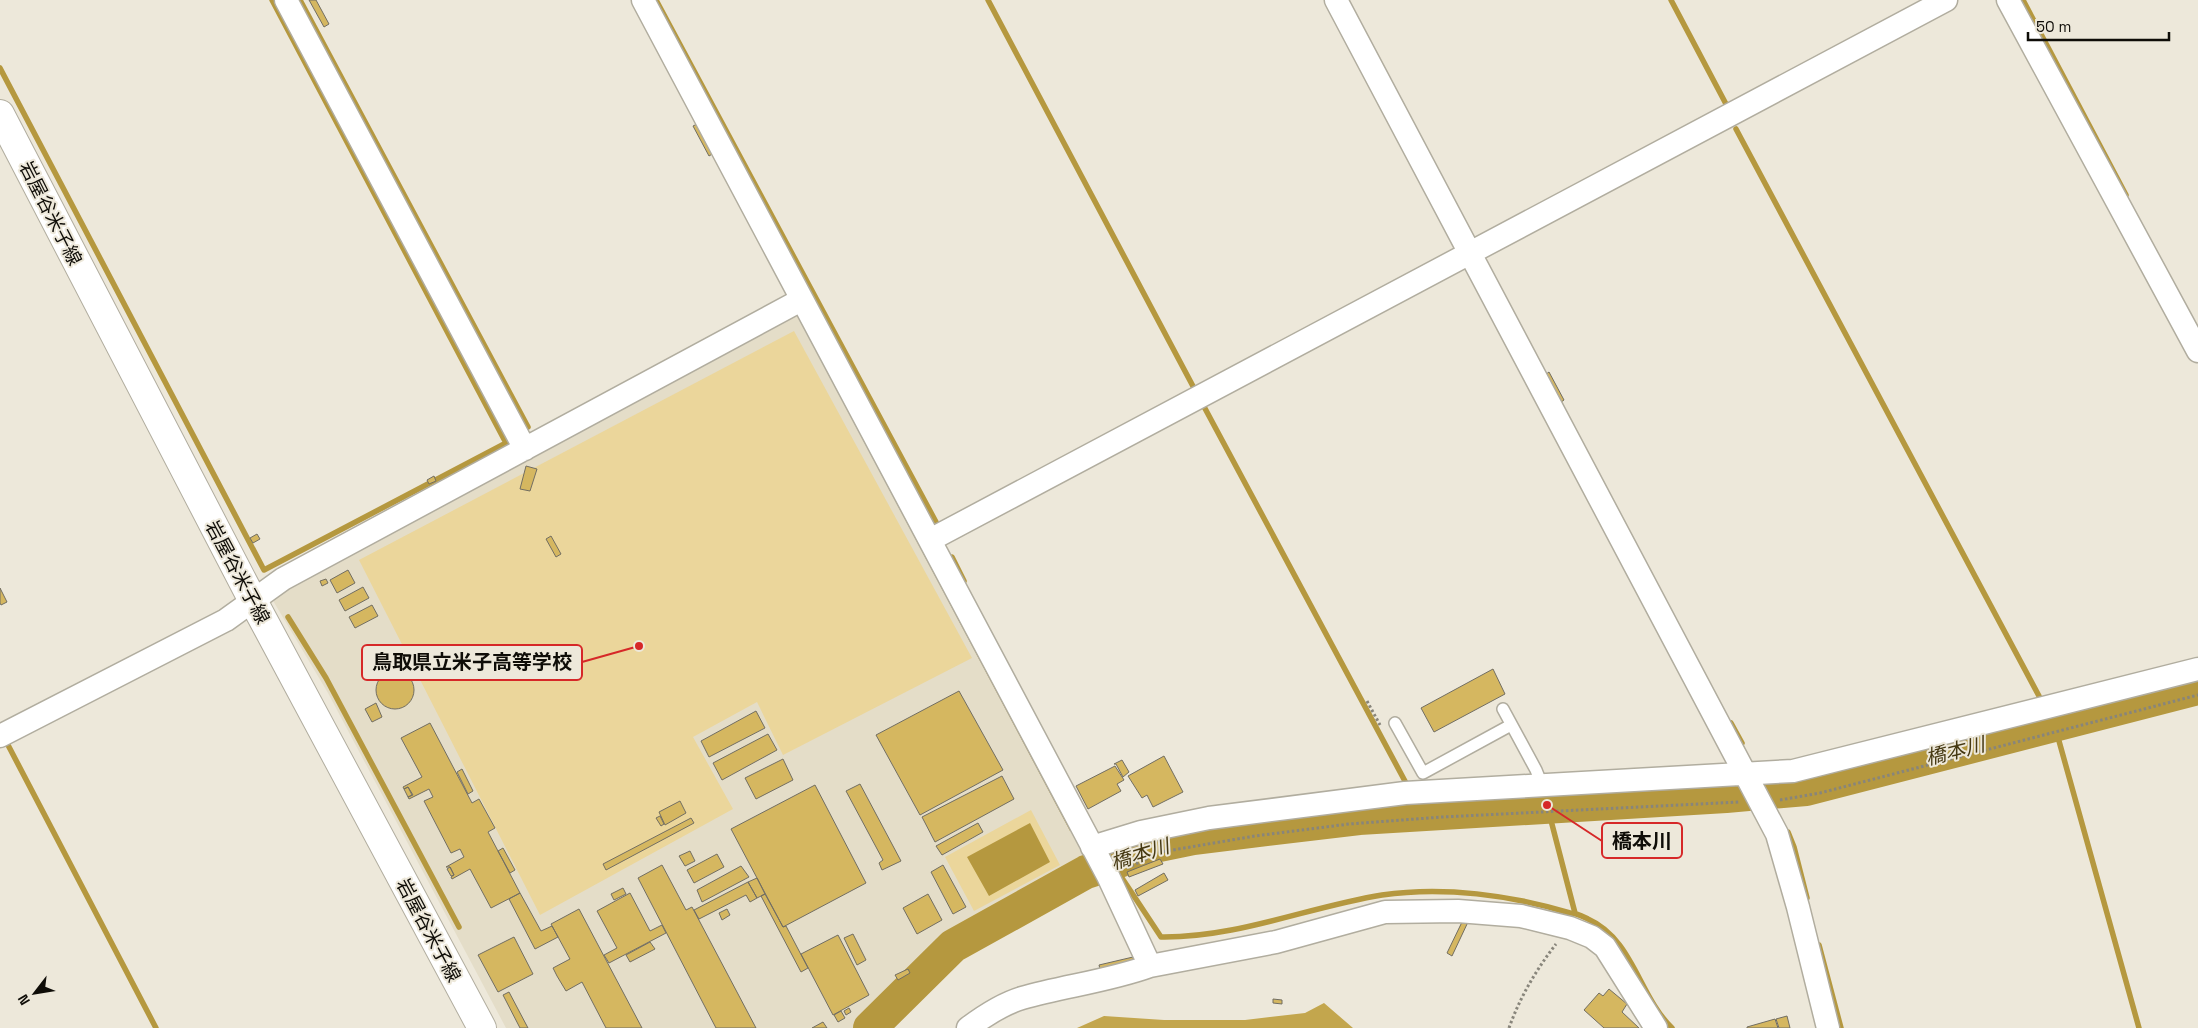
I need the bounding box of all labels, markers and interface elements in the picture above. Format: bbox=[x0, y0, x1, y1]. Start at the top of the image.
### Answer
scale bar bbox=[2028, 10, 2169, 42]
text: 50 m bbox=[2036, 17, 2071, 36]
street label: 岩屋谷米子線 bbox=[14, 157, 88, 270]
street label: 岩屋谷米子線 bbox=[200, 516, 275, 628]
callout: 鳥取県立米子高等学校 bbox=[362, 645, 582, 680]
text: 鳥取県立米子高等学校 bbox=[372, 649, 572, 675]
water label: 橋本川 bbox=[1923, 731, 1989, 771]
callout: 橋本川 bbox=[1602, 823, 1682, 858]
text: 橋本川 bbox=[1612, 828, 1672, 854]
water label: 橋本川 bbox=[1108, 832, 1174, 875]
street label: 岩屋谷米子線 bbox=[391, 874, 466, 986]
north arrow bbox=[10, 968, 60, 1018]
text: N bbox=[14, 991, 34, 1008]

